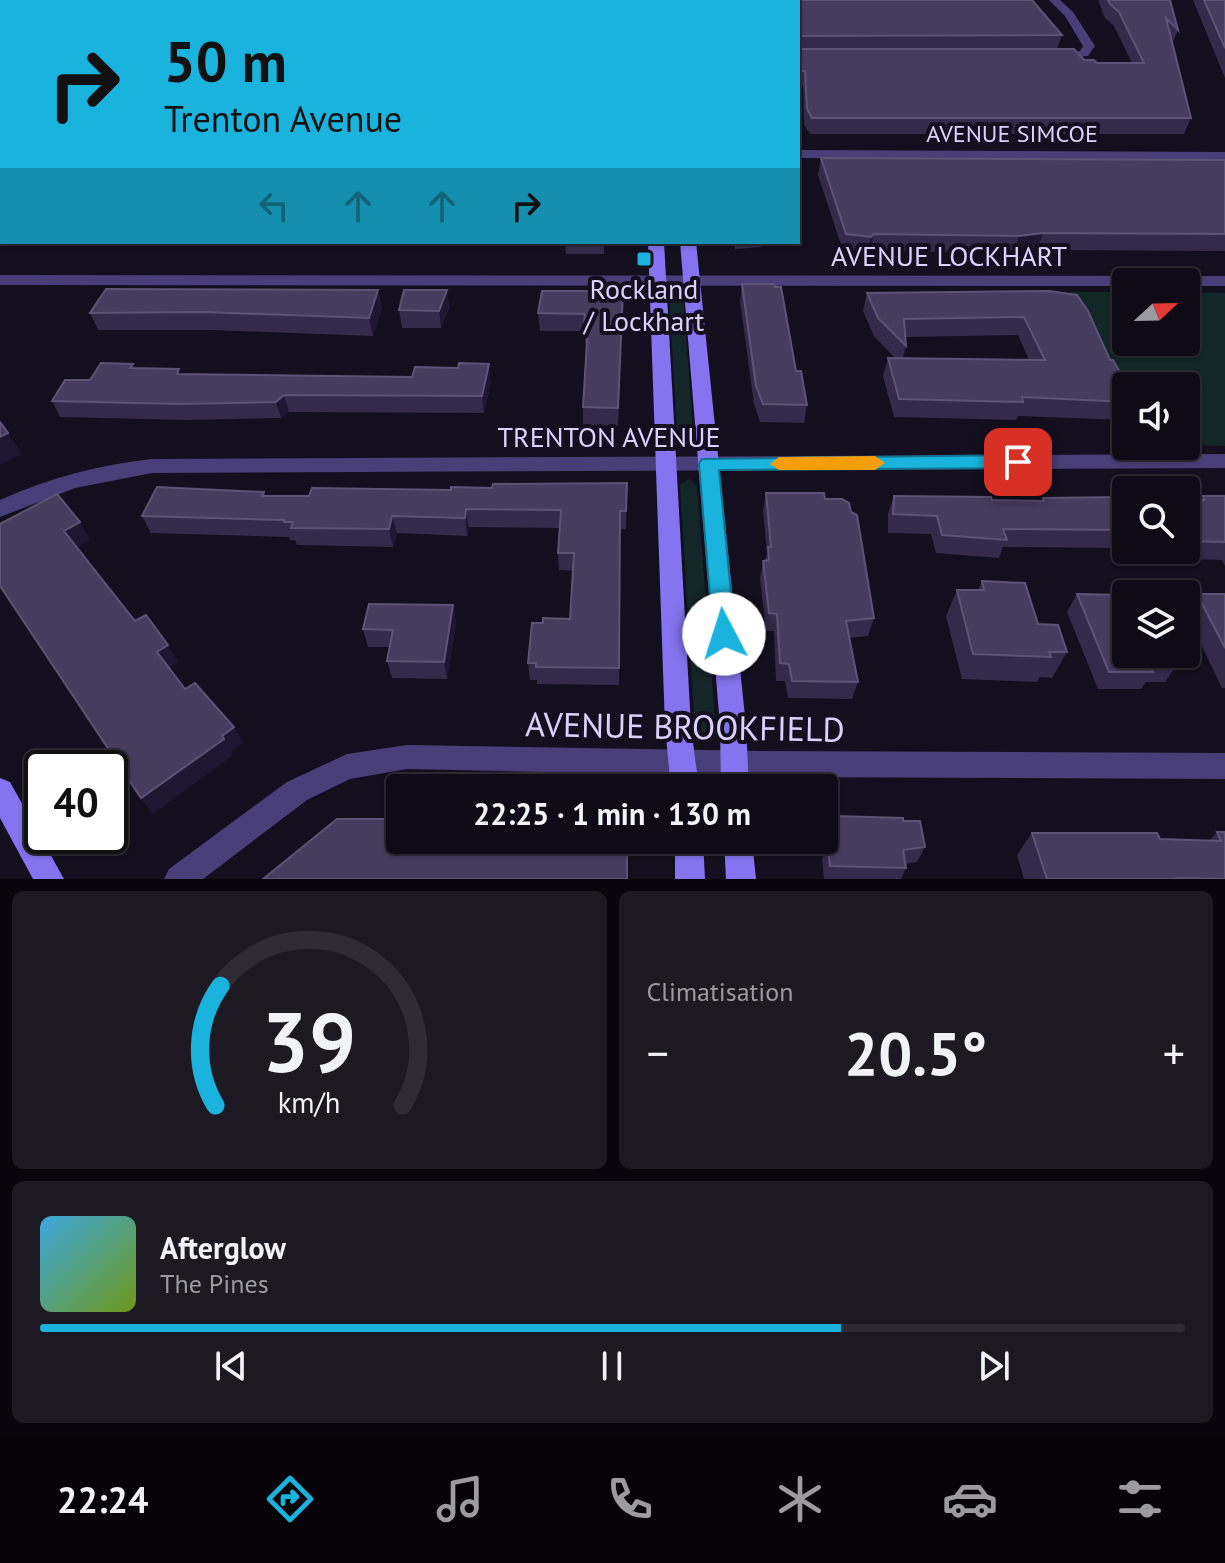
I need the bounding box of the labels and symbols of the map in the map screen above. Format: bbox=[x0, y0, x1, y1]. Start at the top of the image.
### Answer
street label: AVENUE SIMCOE bbox=[926, 118, 1098, 149]
street label: AVENUE LOCKHART bbox=[831, 237, 1068, 274]
marker: Rockland / Lockhart bbox=[635, 250, 653, 268]
north arrow bbox=[1112, 268, 1200, 356]
place label: Rockland / Lockhart bbox=[582, 270, 705, 339]
street label: TRENTON AVENUE bbox=[498, 418, 720, 455]
pin bbox=[984, 428, 1052, 496]
position arrow bbox=[682, 592, 766, 676]
street label: AVENUE BROOKFIELD bbox=[525, 701, 845, 751]
speed limit sign: 40 bbox=[24, 750, 128, 854]

